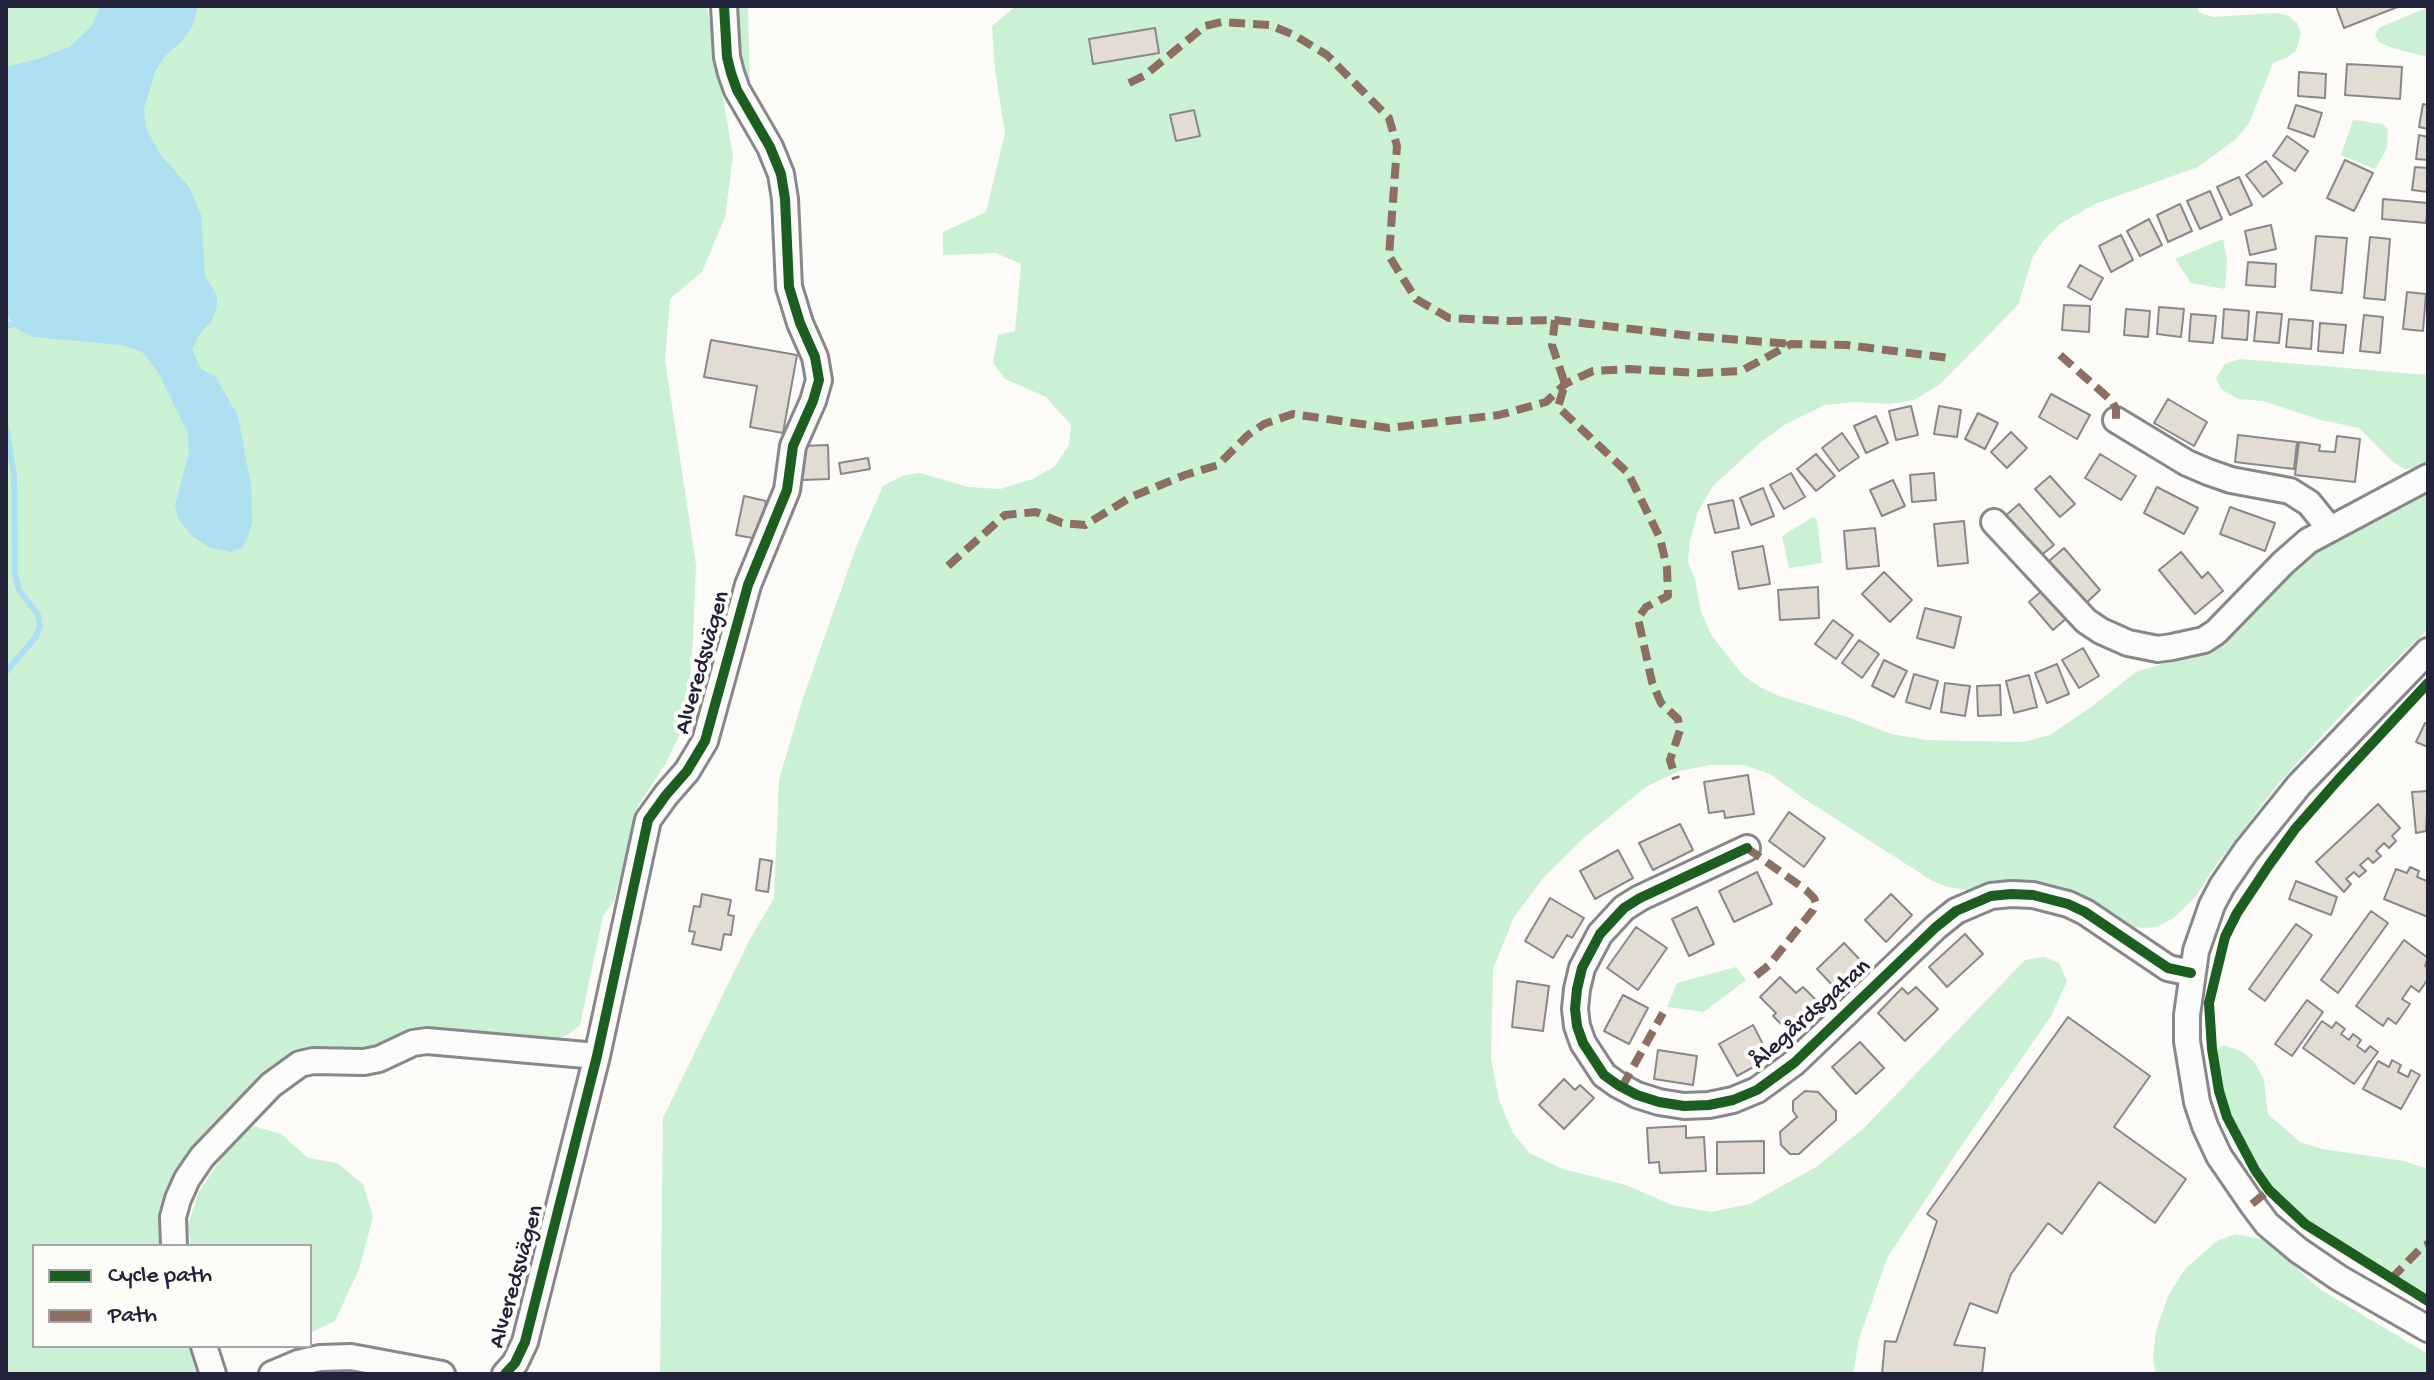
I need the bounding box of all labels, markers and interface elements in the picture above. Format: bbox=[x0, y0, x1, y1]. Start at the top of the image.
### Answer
street label: Alveredsvägen bbox=[670, 588, 738, 738]
street label: Ålegårdsgatan bbox=[1746, 954, 1878, 1076]
street label: Alveredsvägen bbox=[484, 1202, 552, 1352]
legend bbox=[32, 1244, 312, 1348]
text: Cycle path bbox=[108, 1262, 212, 1291]
text: Path bbox=[108, 1302, 157, 1331]

